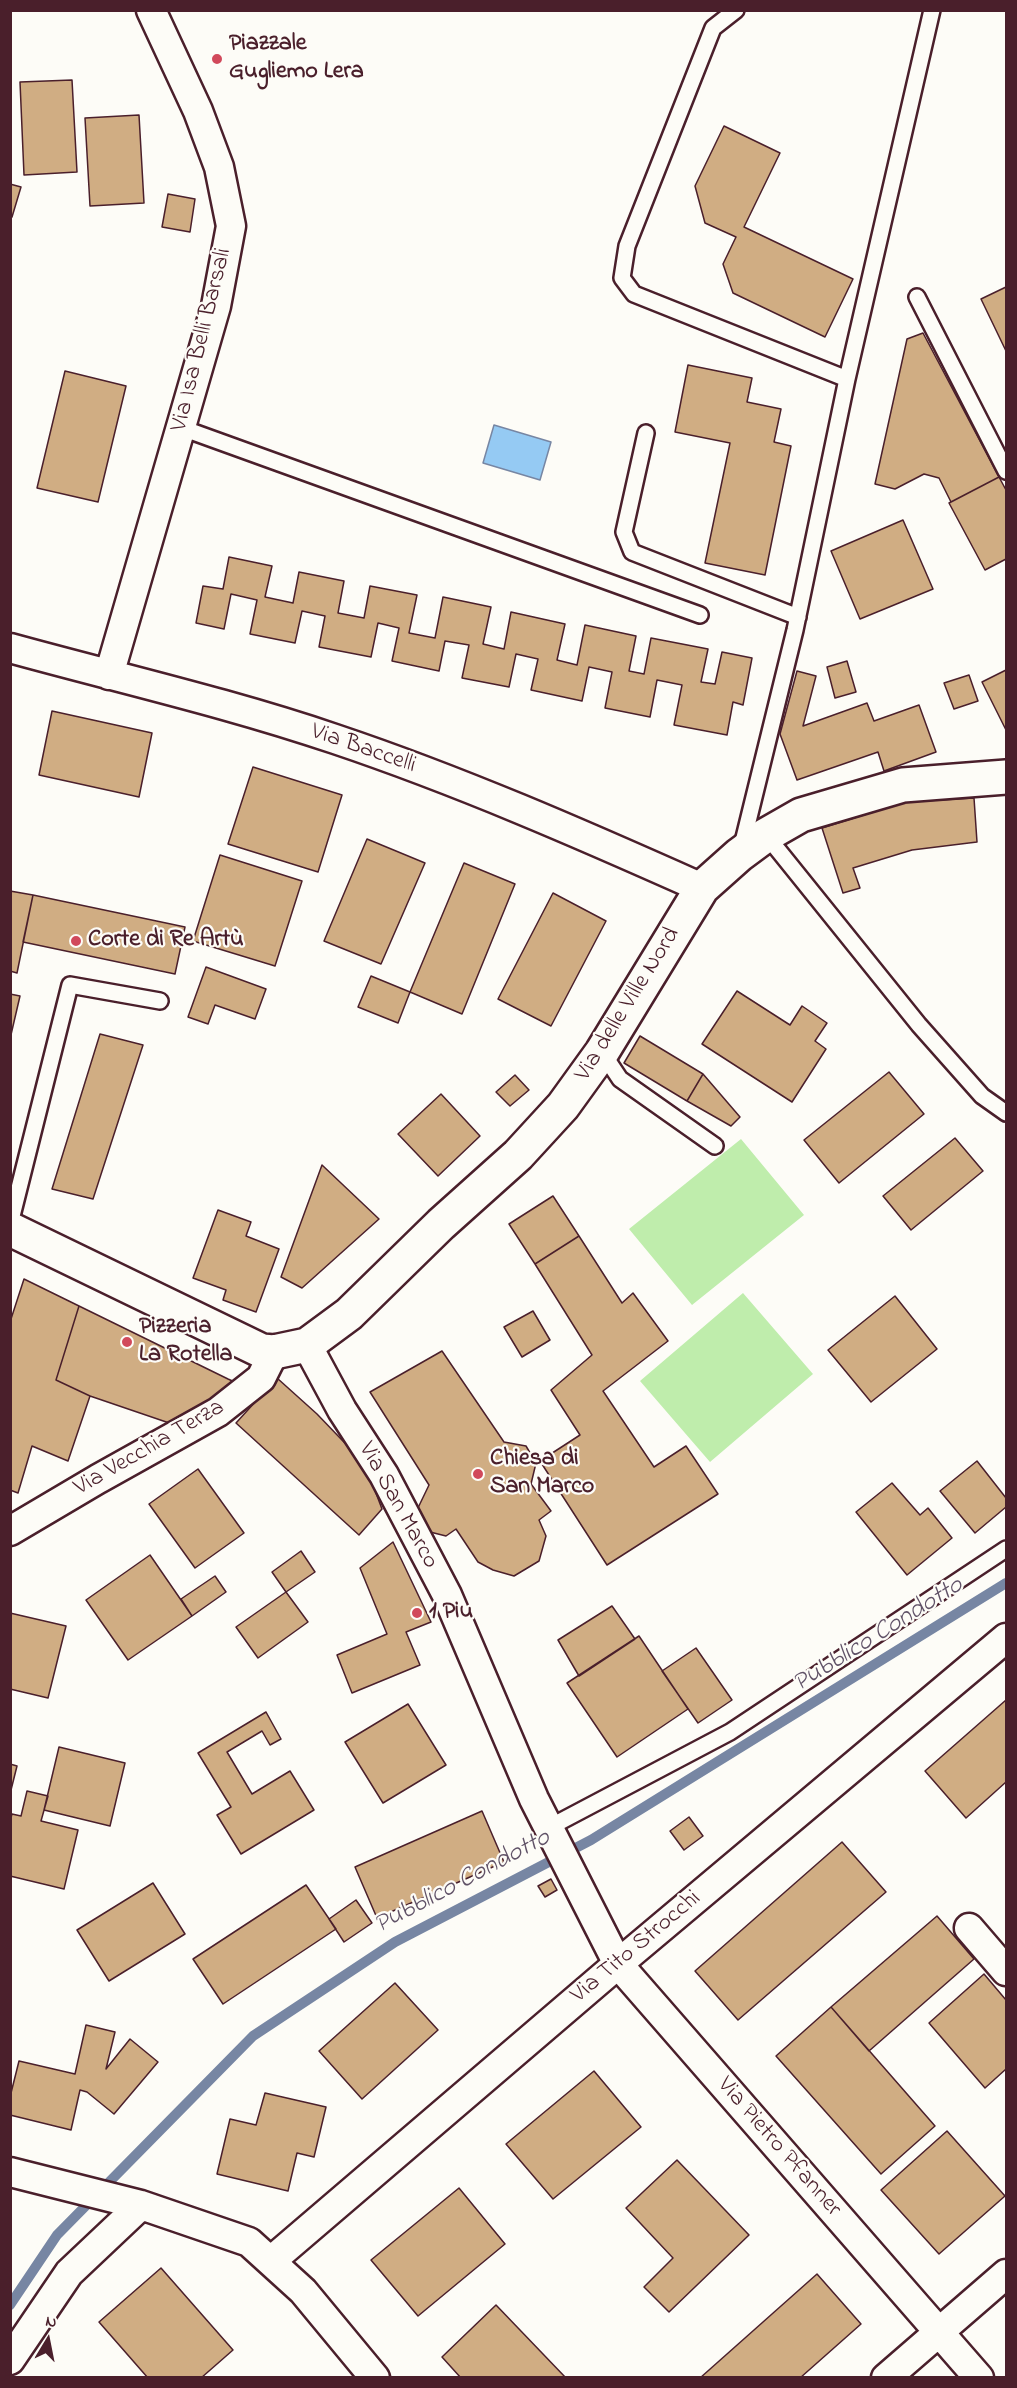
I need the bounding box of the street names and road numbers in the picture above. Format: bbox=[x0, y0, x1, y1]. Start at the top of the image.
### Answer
street label: Via Isa Belli Barsali bbox=[166, 245, 240, 435]
street label: Via Baccelli bbox=[307, 719, 419, 781]
street label: Via delle Ville Nord bbox=[570, 923, 688, 1087]
street label: Via Vecchia Terza bbox=[70, 1394, 230, 1504]
street label: Via San Marco bbox=[350, 1438, 444, 1574]
street label: Via Tito Strocchi bbox=[566, 1885, 708, 2011]
street label: Via Pietro Pfanner bbox=[710, 2072, 846, 2224]

